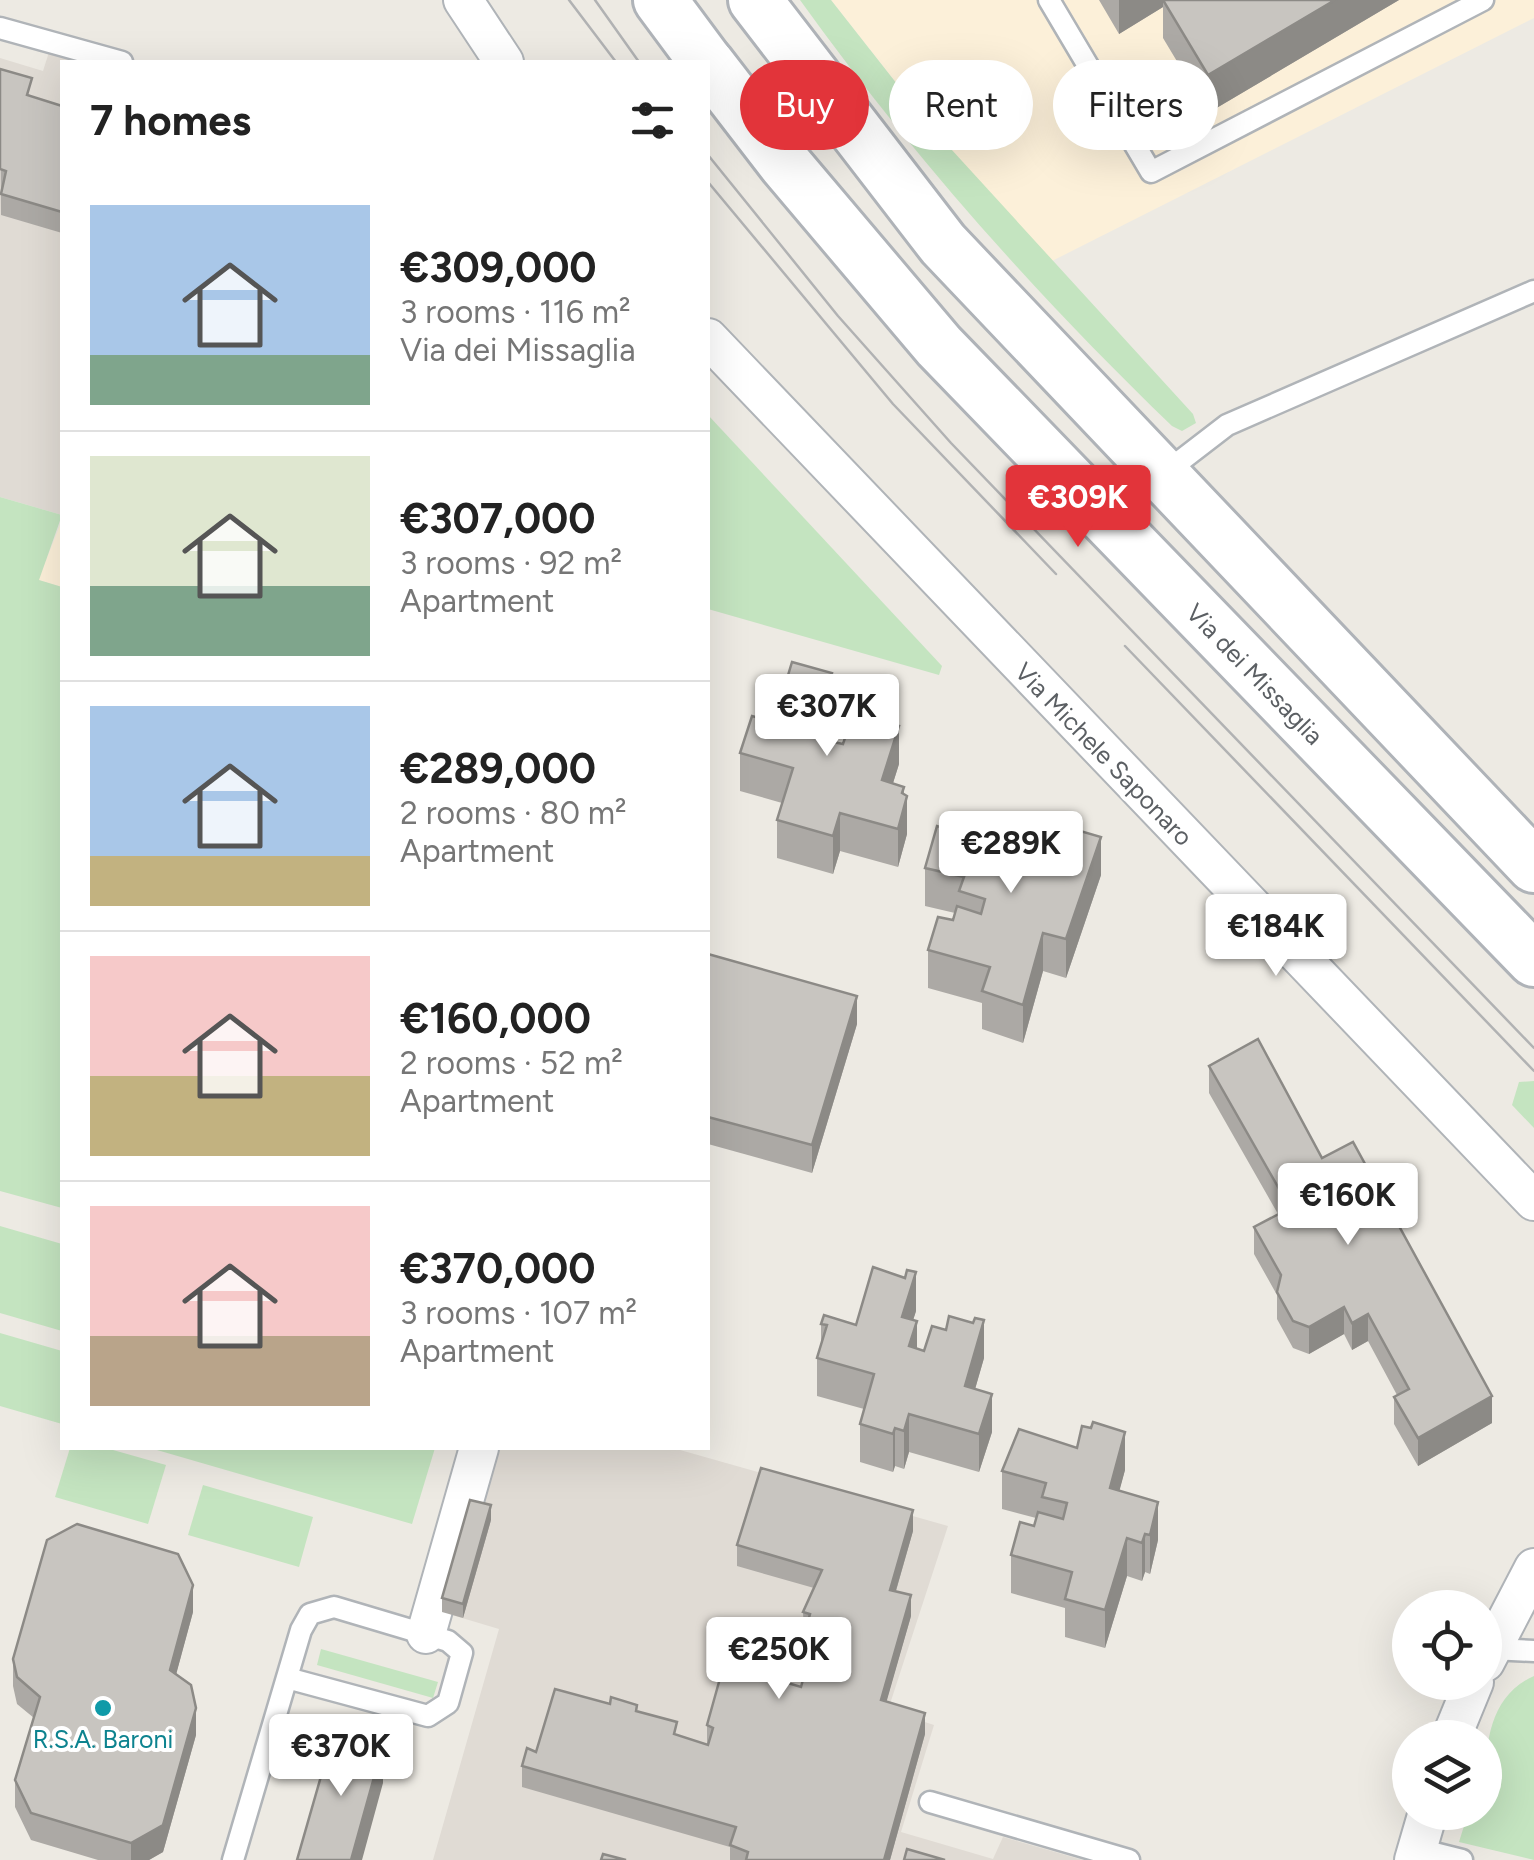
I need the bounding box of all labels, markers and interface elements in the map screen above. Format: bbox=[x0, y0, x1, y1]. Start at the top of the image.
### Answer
chip: Buy bbox=[740, 60, 869, 150]
chip: Rent bbox=[889, 60, 1033, 150]
chip: Filters bbox=[1053, 60, 1218, 150]
icon: filters bbox=[625, 93, 680, 148]
text: 7 homes bbox=[90, 95, 251, 146]
text: €309,000 bbox=[400, 242, 597, 293]
icon: home bbox=[170, 245, 290, 365]
text: 3 rooms · 116 m² bbox=[400, 293, 631, 331]
text: Via dei Missaglia bbox=[400, 331, 636, 369]
pin: €309K bbox=[1008, 465, 1148, 550]
text: €309K bbox=[1028, 478, 1128, 516]
text: €307,000 bbox=[400, 493, 596, 544]
icon: home bbox=[170, 496, 290, 616]
text: 3 rooms · 92 m² bbox=[400, 544, 622, 582]
text: Apartment bbox=[400, 582, 554, 620]
street label: Via dei Missaglia bbox=[1180, 597, 1330, 751]
street label: Via Michele Saponaro bbox=[1009, 656, 1199, 852]
pin: €307K bbox=[757, 674, 897, 759]
text: €307K bbox=[777, 687, 877, 725]
text: €289,000 bbox=[400, 743, 596, 794]
icon: home bbox=[170, 746, 290, 866]
text: 2 rooms · 80 m² bbox=[400, 794, 627, 832]
pin: €289K bbox=[941, 811, 1081, 896]
text: €289K bbox=[961, 824, 1061, 862]
text: Apartment bbox=[400, 832, 554, 870]
pin: €184K bbox=[1206, 894, 1346, 979]
text: €184K bbox=[1228, 907, 1324, 945]
text: €160,000 bbox=[400, 993, 591, 1044]
icon: home bbox=[170, 996, 290, 1116]
text: 2 rooms · 52 m² bbox=[400, 1044, 623, 1082]
text: Apartment bbox=[400, 1082, 554, 1120]
pin: €160K bbox=[1278, 1163, 1418, 1248]
text: €160K bbox=[1300, 1176, 1396, 1214]
text: €370,000 bbox=[400, 1243, 596, 1294]
icon: home bbox=[170, 1246, 290, 1366]
text: 3 rooms · 107 m² bbox=[400, 1294, 637, 1332]
text: Apartment bbox=[400, 1332, 554, 1370]
map controls bbox=[1392, 1590, 1502, 1830]
button: locate bbox=[1392, 1590, 1502, 1700]
pin: €250K bbox=[709, 1617, 849, 1702]
text: €250K bbox=[728, 1630, 830, 1668]
marker: R.S.A. Baroni bbox=[92, 1697, 114, 1719]
pin: €370K bbox=[271, 1714, 411, 1799]
button: layers bbox=[1392, 1720, 1502, 1830]
place label: R.S.A. Baroni bbox=[33, 1724, 173, 1754]
text: €370K bbox=[291, 1727, 391, 1765]

